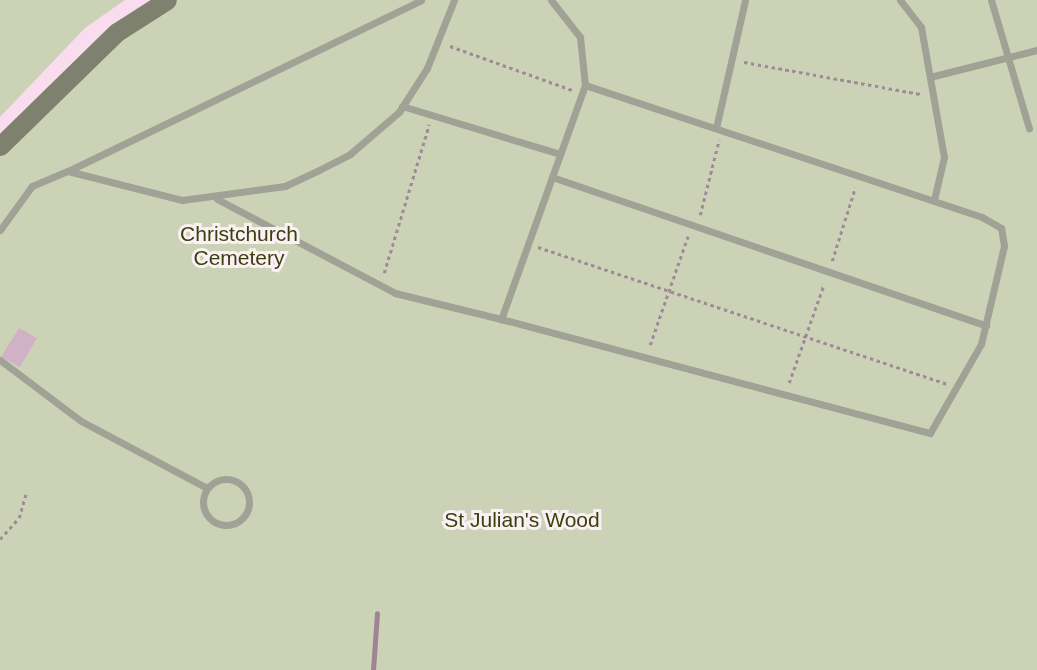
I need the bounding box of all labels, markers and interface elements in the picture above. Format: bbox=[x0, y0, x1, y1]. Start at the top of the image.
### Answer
park label: Christchurch Cemetery bbox=[180, 221, 298, 271]
park label: St Julian's Wood bbox=[444, 507, 600, 533]

